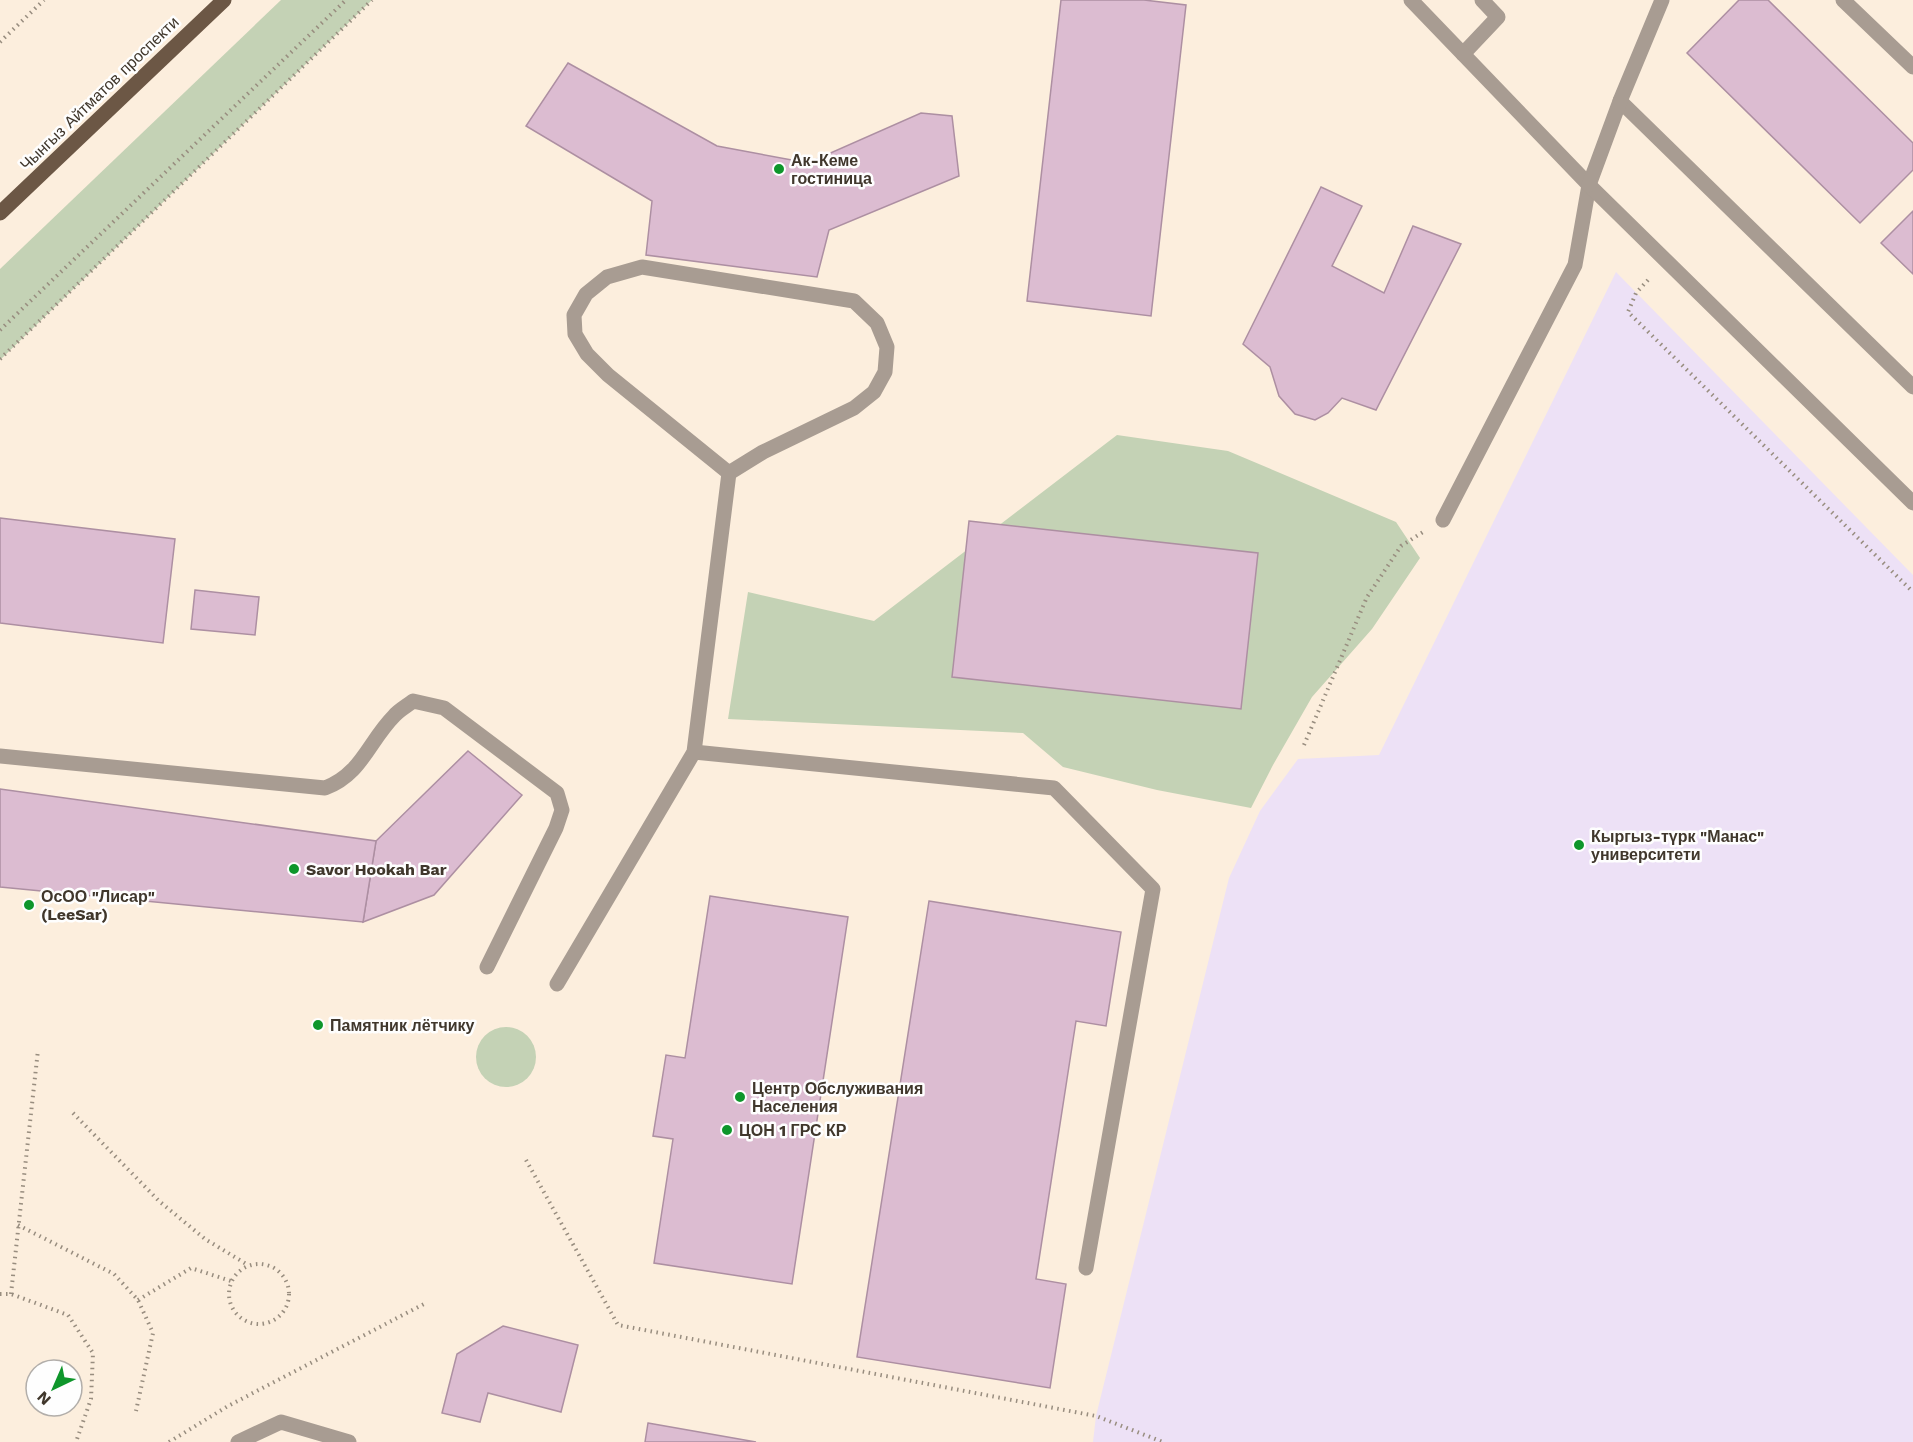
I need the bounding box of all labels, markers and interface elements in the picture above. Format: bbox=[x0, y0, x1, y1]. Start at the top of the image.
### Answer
street label: Чынгыз Айтматов проспекти bbox=[16, 13, 183, 174]
place label: Ак-Кеме гостиница bbox=[791, 151, 872, 188]
marker: Ак-Кеме гостиница bbox=[772, 162, 786, 176]
place label: Кыргыз-түрк "Манас" университети bbox=[1591, 827, 1764, 864]
marker: Кыргыз-түрк "Манас" университети bbox=[1572, 838, 1586, 852]
place label: Savor Hookah Bar bbox=[306, 860, 447, 879]
marker: Savor Hookah Bar bbox=[287, 862, 301, 876]
place label: ОсОО "Лисар" (LeeSar) bbox=[41, 887, 155, 924]
marker: ОсОО "Лисар" (LeeSar) bbox=[22, 898, 36, 912]
place label: Памятник лётчику bbox=[330, 1016, 475, 1035]
marker: Памятник лётчику bbox=[311, 1018, 325, 1032]
place label: Центр Обслуживания Населения bbox=[752, 1079, 923, 1116]
marker: Центр Обслуживания Населения bbox=[733, 1090, 747, 1104]
place label: ЦОН 1 ГРС КР bbox=[739, 1121, 847, 1140]
marker: ЦОН 1 ГРС КР bbox=[720, 1123, 734, 1137]
north arrow bbox=[24, 1358, 84, 1418]
text: N bbox=[33, 1387, 55, 1409]

